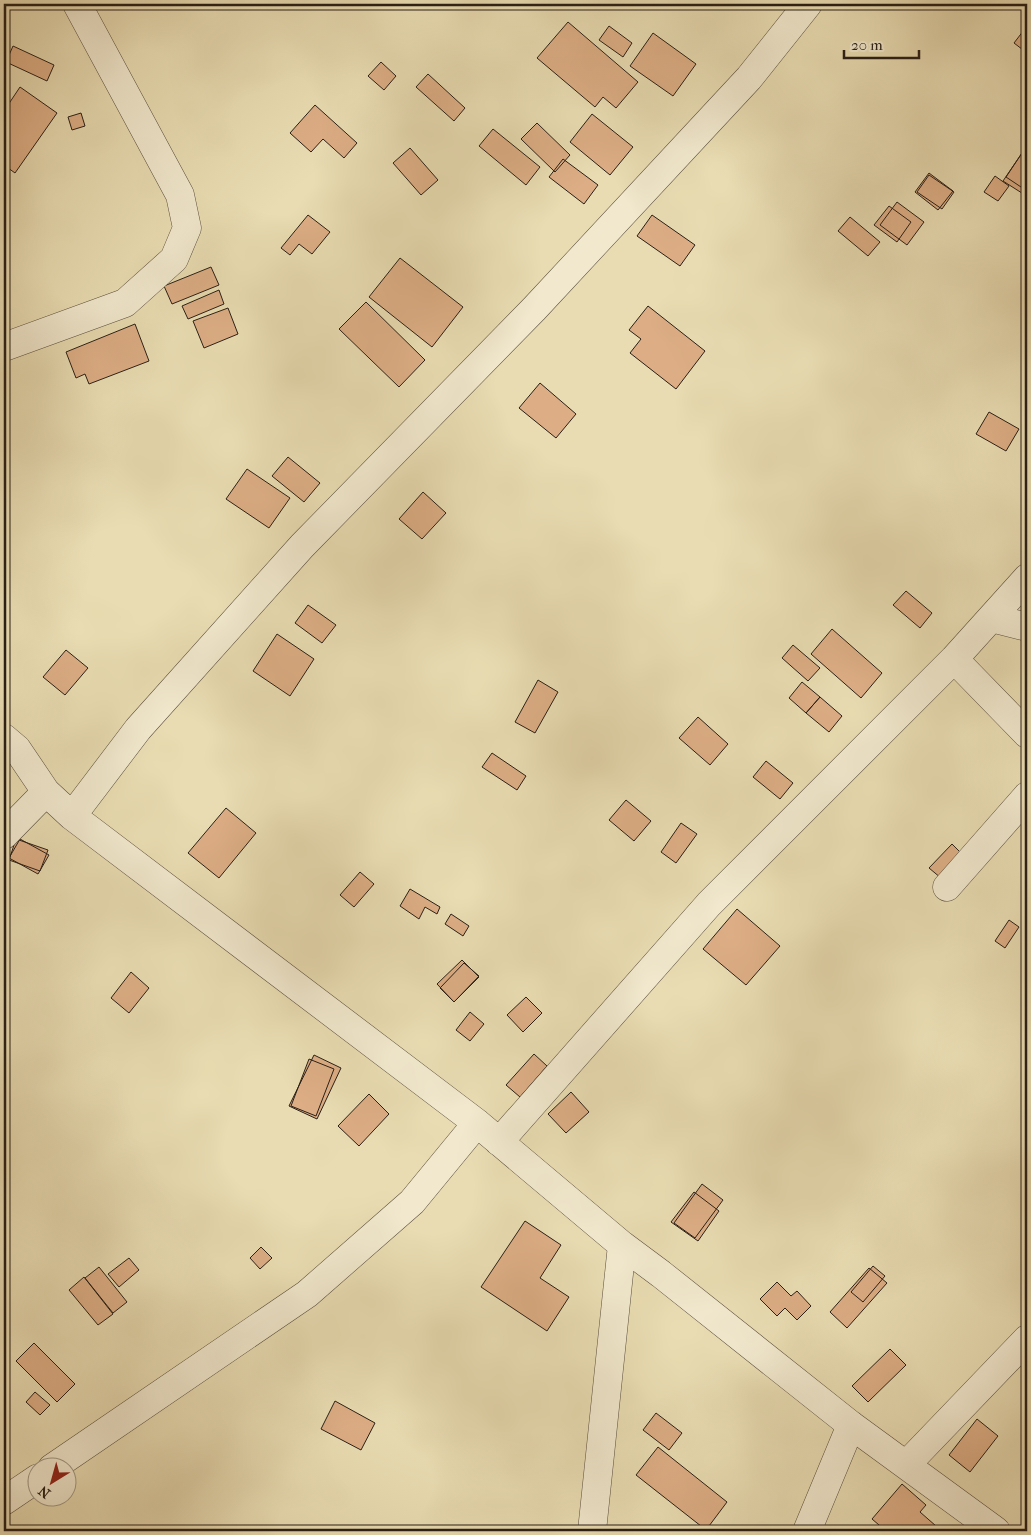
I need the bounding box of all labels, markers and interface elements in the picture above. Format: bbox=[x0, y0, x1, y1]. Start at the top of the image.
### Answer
scale bar bbox=[844, 28, 918, 60]
text: 20 m bbox=[851, 36, 883, 54]
north arrow bbox=[28, 1458, 78, 1508]
text: N bbox=[35, 1482, 54, 1502]

